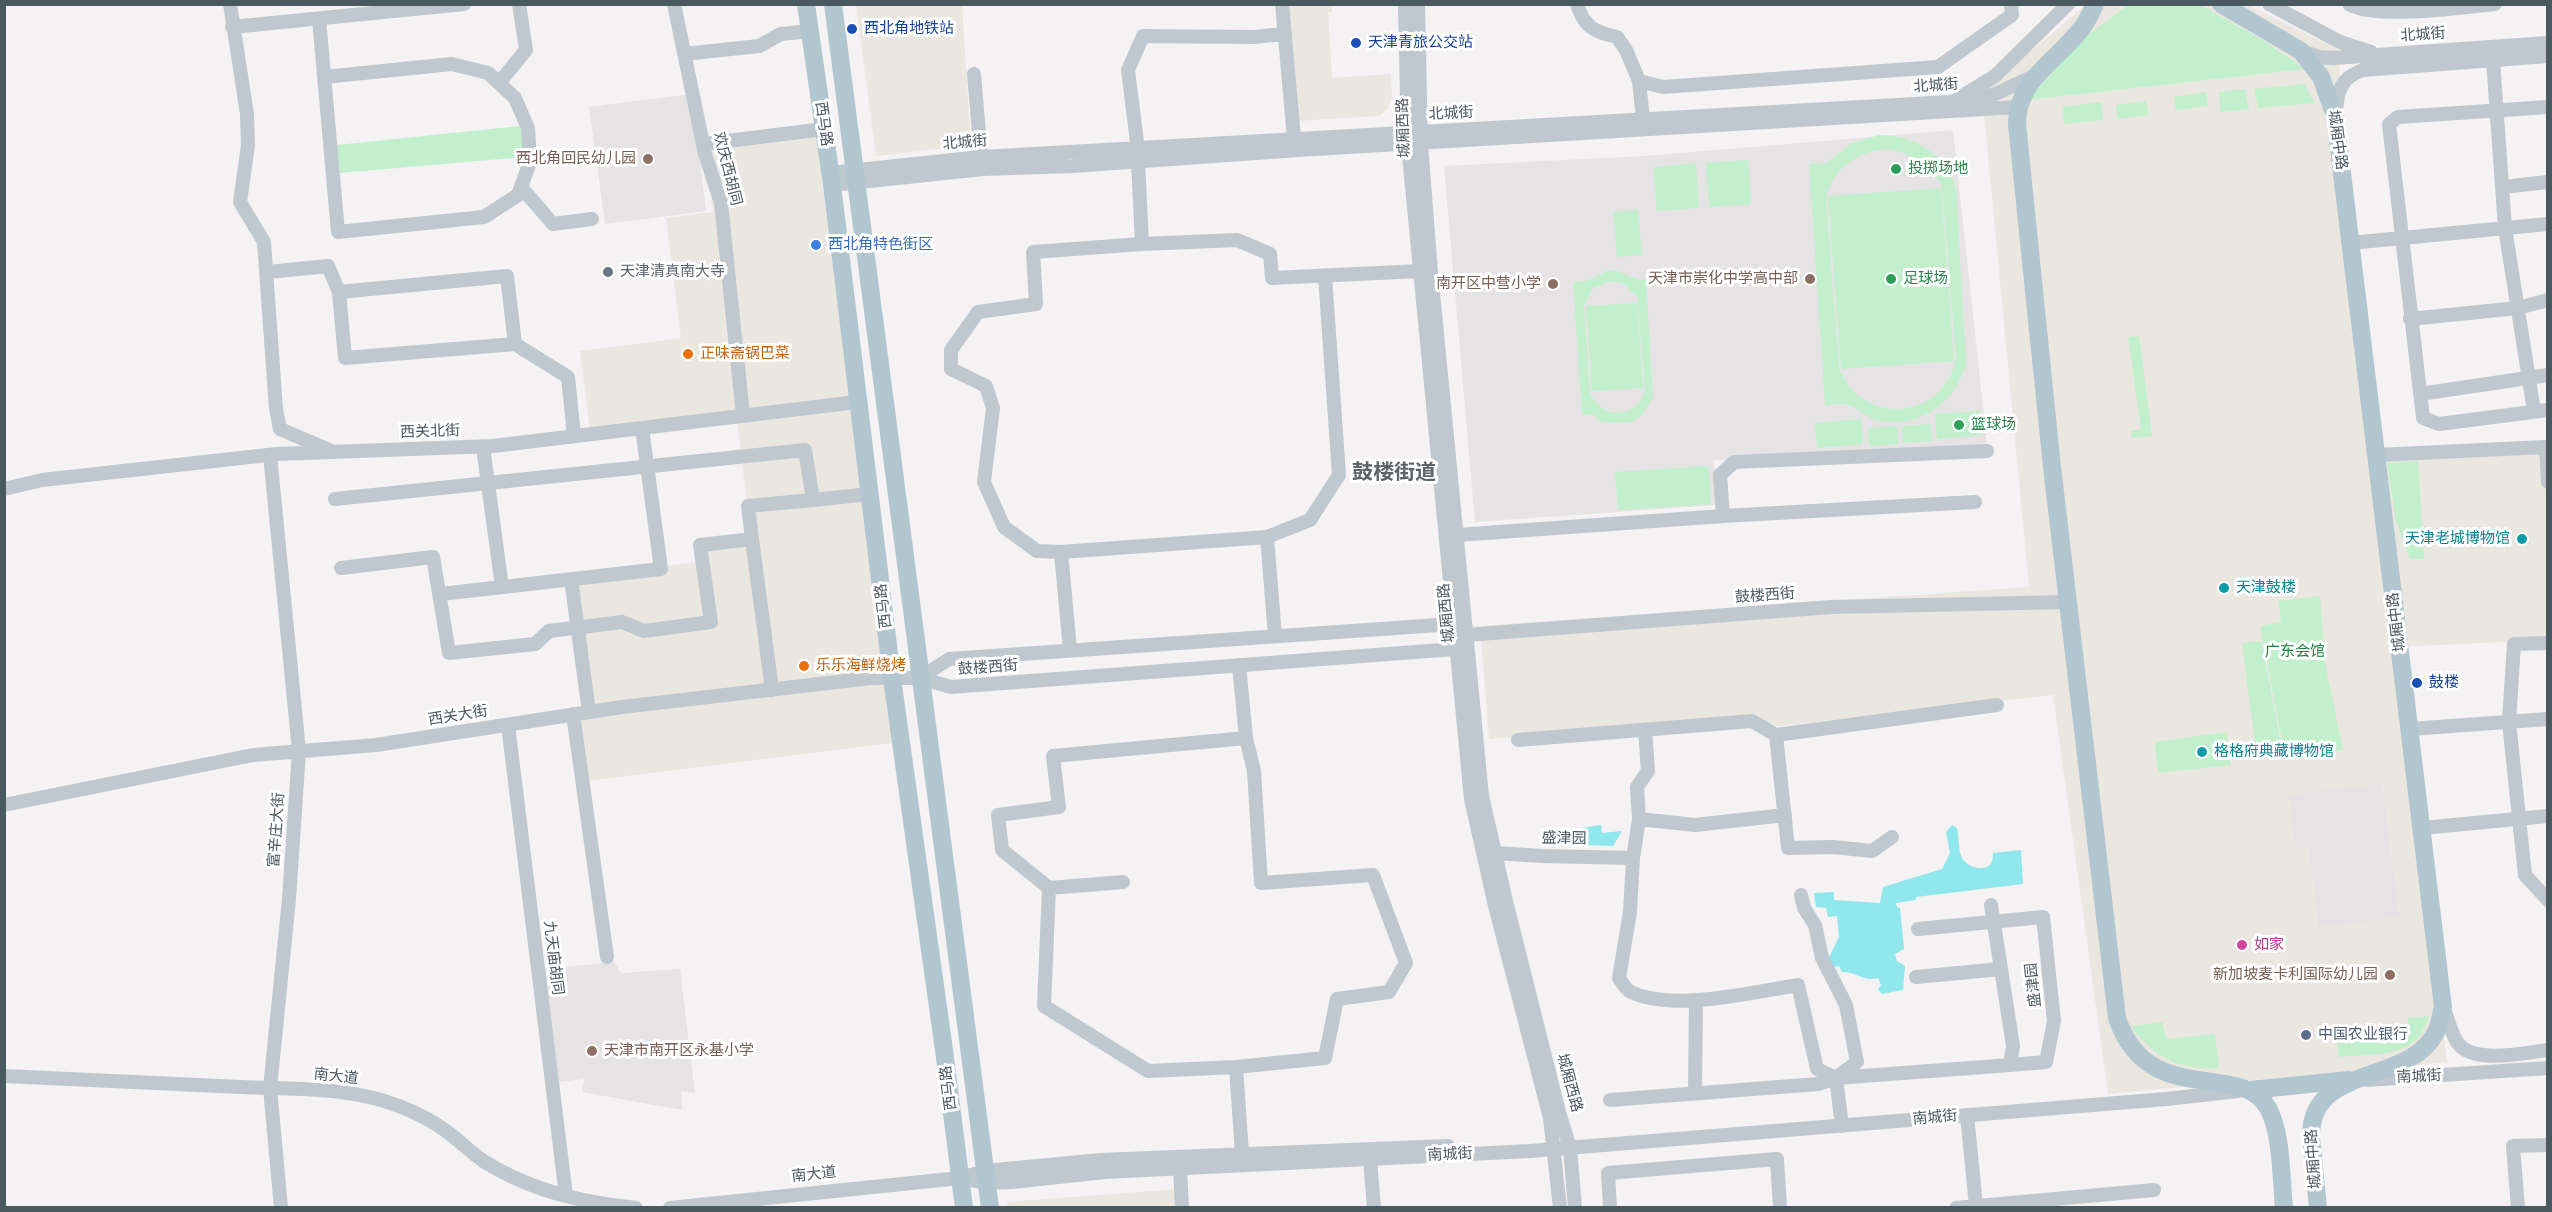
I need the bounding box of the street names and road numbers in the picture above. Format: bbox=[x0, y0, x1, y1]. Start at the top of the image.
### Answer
street label: 北城街 bbox=[2400, 24, 2446, 46]
street label: 北城街 bbox=[1913, 75, 1959, 97]
street label: 城厢西路 bbox=[1394, 98, 1414, 158]
street label: 西马路 bbox=[811, 100, 835, 148]
street label: 北城街 bbox=[1428, 104, 1474, 124]
street label: 城厢中路 bbox=[2324, 109, 2350, 171]
street label: 欢庆西胡同 bbox=[709, 130, 745, 208]
street label: 北城街 bbox=[942, 132, 988, 154]
street label: 西关北街 bbox=[400, 422, 460, 442]
street label: 城厢西路 bbox=[1435, 582, 1459, 644]
street label: 西马路 bbox=[872, 583, 896, 629]
street label: 鼓楼西街 bbox=[1734, 585, 1796, 607]
street label: 城厢中路 bbox=[2384, 591, 2410, 653]
street label: 鼓楼西街 bbox=[957, 657, 1019, 679]
street label: 西关大街 bbox=[427, 702, 489, 730]
street label: 富辛庄大街 bbox=[265, 792, 289, 868]
street label: 盛津园 bbox=[1541, 830, 1587, 848]
street label: 九天庙胡同 bbox=[539, 920, 567, 996]
street label: 盛津园 bbox=[2023, 962, 2045, 1008]
street label: 城厢西路 bbox=[1553, 1052, 1585, 1114]
street label: 西马路 bbox=[937, 1065, 961, 1111]
street label: 南大道 bbox=[313, 1066, 359, 1088]
street label: 南城街 bbox=[2396, 1067, 2442, 1087]
street label: 南城街 bbox=[1912, 1107, 1958, 1129]
street label: 城厢中路 bbox=[2303, 1128, 2325, 1190]
street label: 南城街 bbox=[1427, 1145, 1473, 1165]
street label: 南大道 bbox=[791, 1164, 837, 1186]

